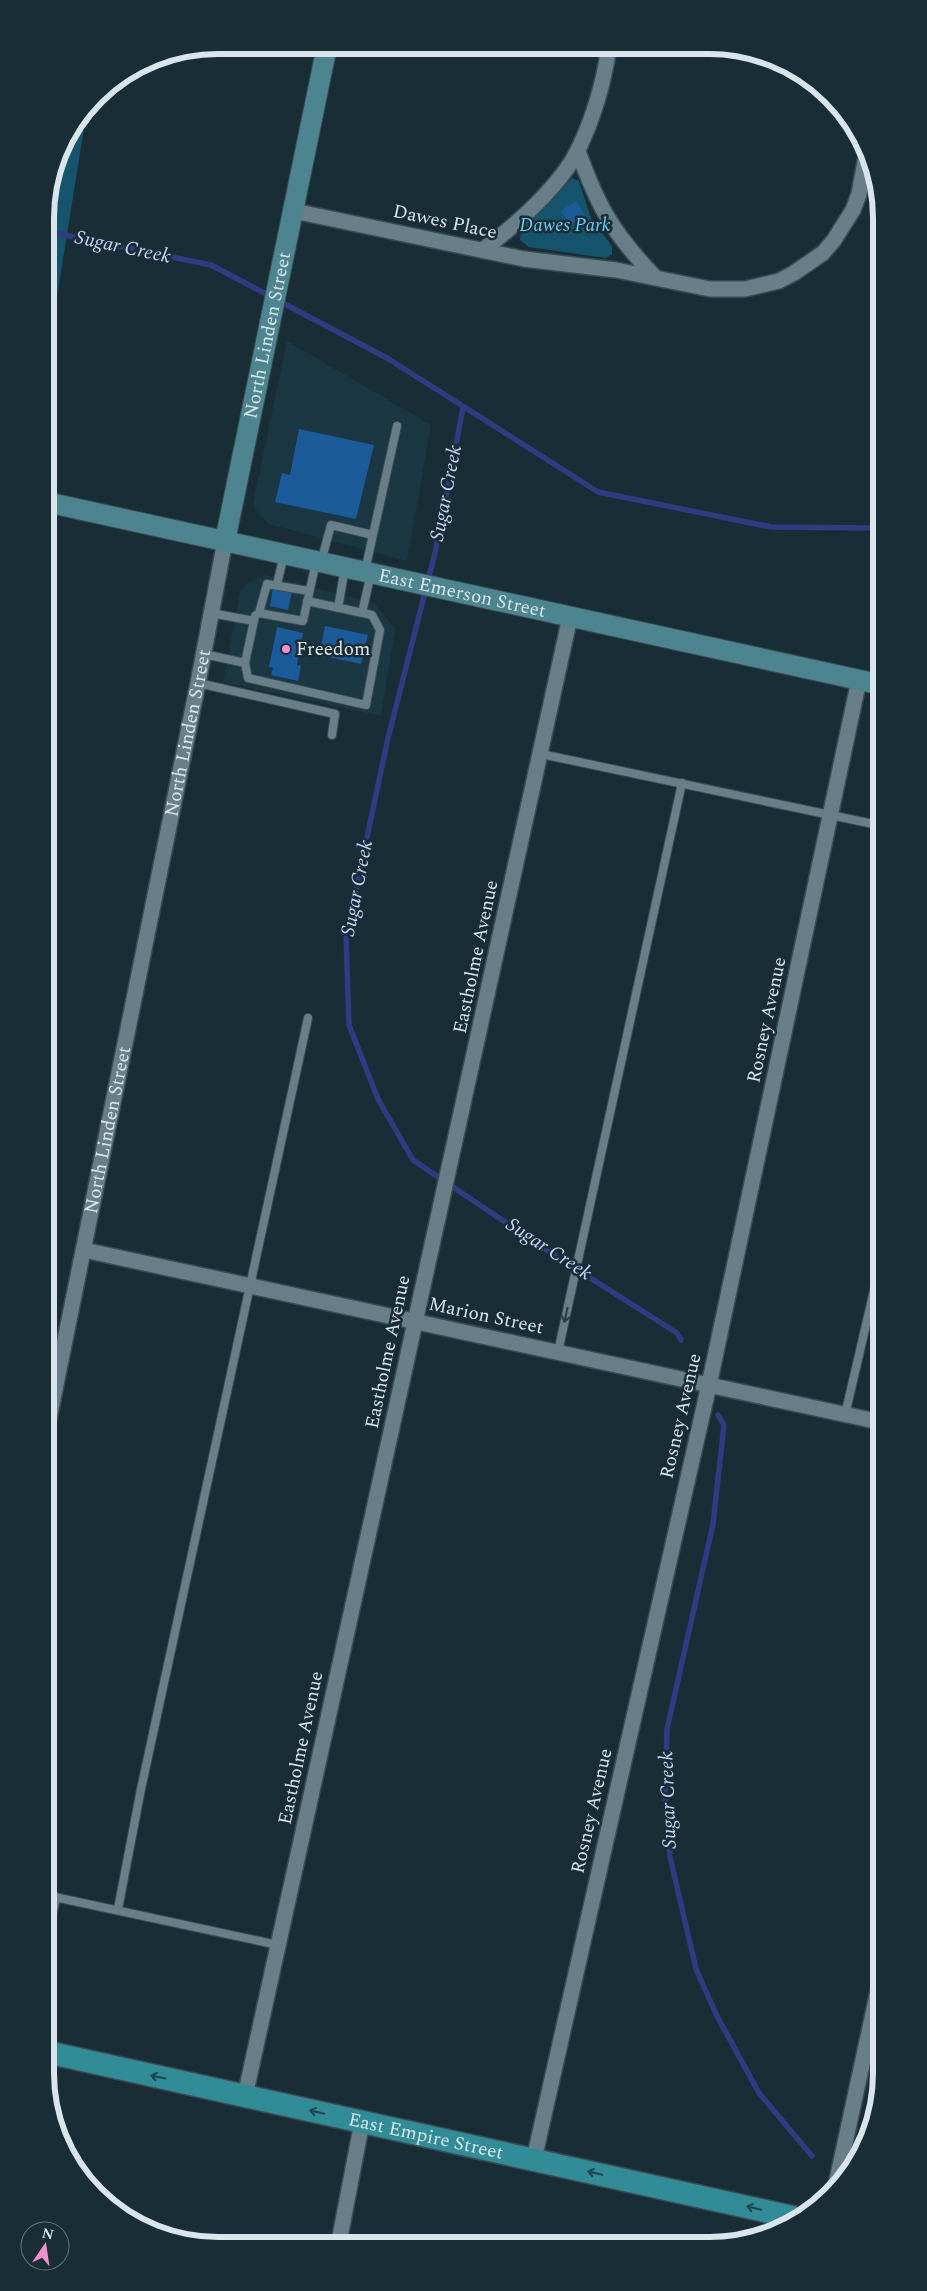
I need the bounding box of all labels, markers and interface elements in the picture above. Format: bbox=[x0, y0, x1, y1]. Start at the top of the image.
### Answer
street label: Dawes Place bbox=[390, 197, 500, 247]
park label: Dawes Park bbox=[519, 211, 611, 240]
water label: Sugar Creek bbox=[72, 222, 174, 272]
street label: North Linden Street bbox=[236, 249, 299, 422]
water label: Sugar Creek bbox=[422, 442, 470, 544]
street label: East Emerson Street bbox=[376, 561, 549, 626]
place label: Freedom bbox=[296, 635, 370, 664]
marker: Freedom bbox=[280, 643, 292, 655]
street label: North Linden Street bbox=[157, 646, 219, 819]
water label: Sugar Creek bbox=[333, 837, 381, 939]
street label: Eastholme Avenue bbox=[446, 878, 506, 1036]
street label: Rosney Avenue bbox=[740, 954, 794, 1086]
street label: North Linden Street bbox=[76, 1043, 139, 1216]
water label: Sugar Creek bbox=[500, 1210, 599, 1289]
street label: Eastholme Avenue bbox=[358, 1273, 418, 1431]
street label: Marion Street bbox=[426, 1290, 546, 1342]
one-way arrow bbox=[561, 1307, 570, 1323]
street label: Rosney Avenue bbox=[652, 1350, 710, 1482]
street label: Eastholme Avenue bbox=[271, 1669, 331, 1827]
street label: Rosney Avenue bbox=[563, 1745, 621, 1877]
water label: Sugar Creek bbox=[651, 1750, 685, 1849]
one-way arrow bbox=[150, 2072, 166, 2081]
street label: East Empire Street bbox=[346, 2105, 506, 2167]
one-way arrow bbox=[309, 2107, 325, 2116]
one-way arrow bbox=[587, 2168, 603, 2177]
one-way arrow bbox=[746, 2203, 762, 2212]
north arrow bbox=[20, 2221, 70, 2271]
text: N bbox=[40, 2222, 56, 2245]

